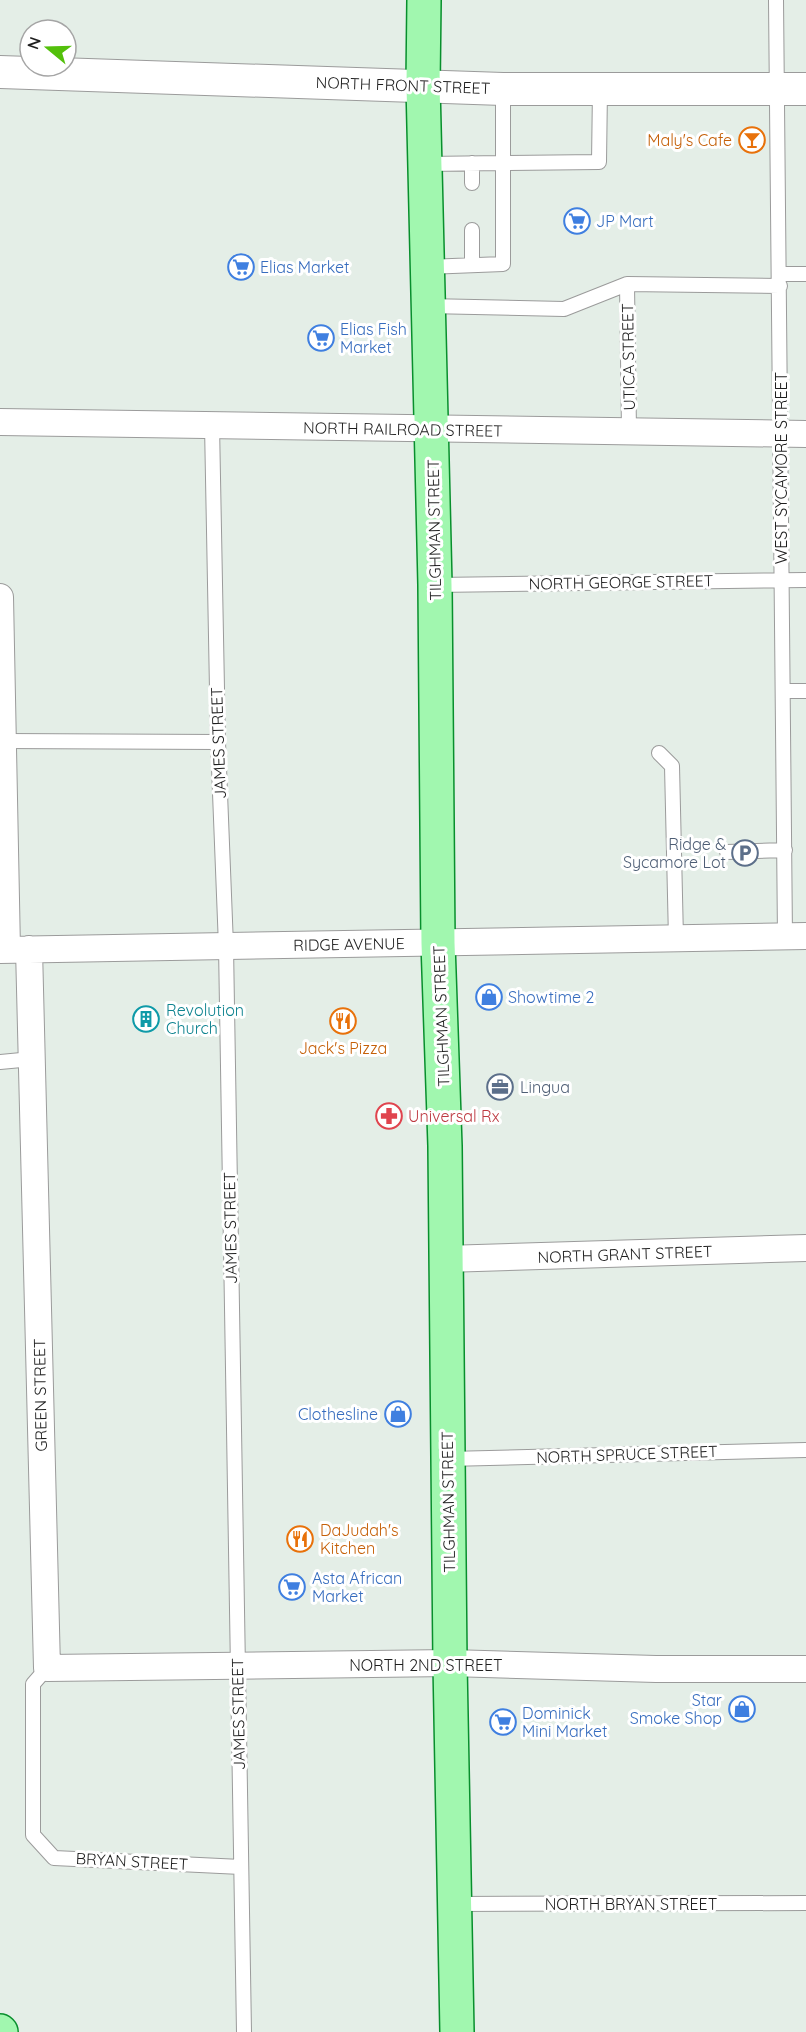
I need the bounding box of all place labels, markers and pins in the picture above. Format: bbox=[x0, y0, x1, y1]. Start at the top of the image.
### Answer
bar icon: Maly's Cafe bbox=[737, 125, 767, 155]
place label: Maly's Cafe bbox=[647, 130, 732, 150]
supermarket icon: JP Mart bbox=[562, 206, 592, 236]
place label: JP Mart bbox=[596, 211, 654, 231]
supermarket icon: Elias Market bbox=[226, 252, 256, 282]
place label: Elias Market bbox=[260, 257, 350, 277]
place label: Elias Fish Market bbox=[340, 319, 407, 357]
supermarket icon: Elias Fish Market bbox=[306, 323, 336, 353]
place label: Ridge & Sycamore Lot bbox=[623, 834, 726, 872]
parking icon: Ridge & Sycamore Lot bbox=[730, 838, 760, 868]
shop icon: Showtime 2 bbox=[474, 982, 504, 1012]
place label: Showtime 2 bbox=[508, 987, 594, 1007]
place label: Revolution Church bbox=[166, 1000, 244, 1038]
building icon: Revolution Church bbox=[131, 1004, 161, 1034]
restaurant icon: Jack's Pizza bbox=[328, 1006, 358, 1036]
place label: Jack's Pizza bbox=[299, 1038, 387, 1058]
office icon: Lingua bbox=[485, 1072, 515, 1102]
place label: Lingua bbox=[520, 1077, 570, 1097]
pharmacy icon: Universal Rx bbox=[374, 1101, 404, 1131]
place label: Universal Rx bbox=[408, 1106, 500, 1126]
shop icon: Clothesline bbox=[383, 1399, 413, 1429]
place label: Clothesline bbox=[298, 1404, 378, 1424]
place label: DaJudah's Kitchen bbox=[320, 1520, 399, 1558]
restaurant icon: DaJudah's Kitchen bbox=[285, 1524, 315, 1554]
place label: Asta African Market bbox=[312, 1568, 402, 1606]
supermarket icon: Asta African Market bbox=[277, 1572, 307, 1602]
place label: Star Smoke Shop bbox=[630, 1690, 722, 1728]
shop icon: Star Smoke Shop bbox=[727, 1694, 757, 1724]
place label: Dominick Mini Market bbox=[522, 1703, 607, 1741]
supermarket icon: Dominick Mini Market bbox=[488, 1707, 518, 1737]

